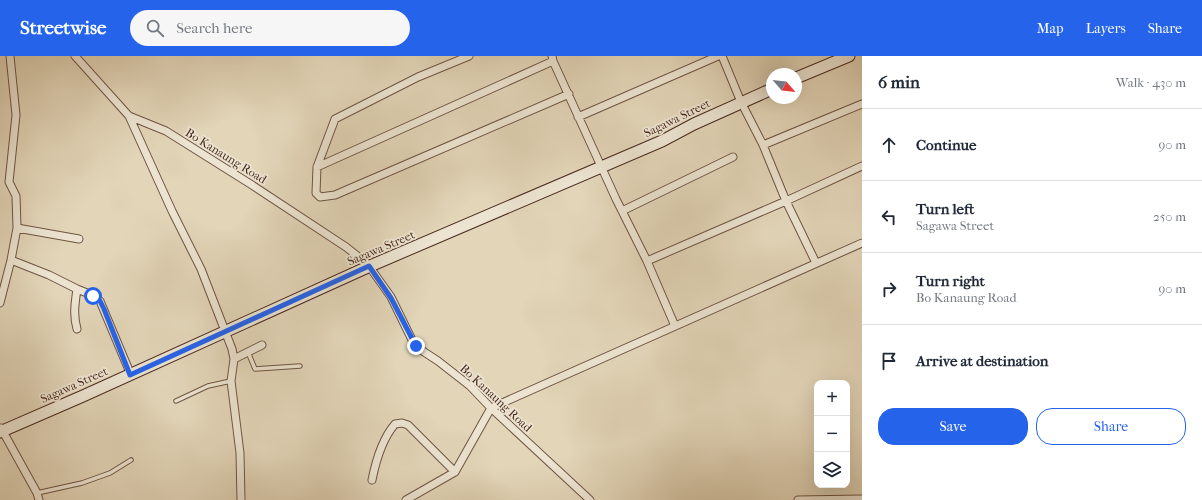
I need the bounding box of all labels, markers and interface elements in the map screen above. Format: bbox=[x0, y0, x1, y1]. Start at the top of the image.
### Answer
search box bbox=[130, 10, 410, 46]
text: Streetwise bbox=[20, 17, 106, 39]
icon: search bbox=[144, 17, 166, 39]
text: Search here bbox=[176, 19, 252, 37]
text: Map bbox=[1037, 20, 1064, 37]
text: Layers bbox=[1086, 20, 1126, 37]
text: Share bbox=[1148, 20, 1182, 37]
north arrow bbox=[766, 68, 802, 104]
text: 6 min bbox=[878, 72, 920, 92]
text: Walk · 430 m bbox=[1116, 75, 1186, 90]
street label: Sagawa Street bbox=[642, 96, 713, 140]
street label: Bo Kanaung Road bbox=[183, 125, 269, 187]
icon: ahead bbox=[878, 134, 900, 156]
text: Continue bbox=[916, 136, 976, 154]
text: 90 m bbox=[1158, 137, 1186, 152]
text: Turn left bbox=[916, 200, 974, 218]
icon: left bbox=[878, 206, 900, 228]
text: 250 m bbox=[1153, 209, 1186, 224]
text: Sagawa Street bbox=[916, 218, 994, 233]
street label: Sagawa Street bbox=[345, 227, 418, 269]
text: Turn right bbox=[916, 272, 985, 290]
icon: right bbox=[878, 278, 900, 300]
text: 90 m bbox=[1158, 281, 1186, 296]
route start bbox=[84, 287, 102, 305]
text: Bo Kanaung Road bbox=[916, 290, 1017, 305]
route end bbox=[407, 337, 425, 355]
icon: arrive bbox=[878, 350, 900, 372]
text: Arrive at destination bbox=[916, 352, 1048, 370]
street label: Bo Kanaung Road bbox=[457, 361, 535, 435]
street label: Sagawa Street bbox=[38, 364, 110, 406]
map controls bbox=[814, 380, 850, 488]
button: + bbox=[814, 380, 850, 416]
button: Save bbox=[878, 408, 1028, 445]
button: Share bbox=[1036, 408, 1186, 445]
button: − bbox=[814, 416, 850, 452]
button: layers bbox=[814, 452, 850, 488]

